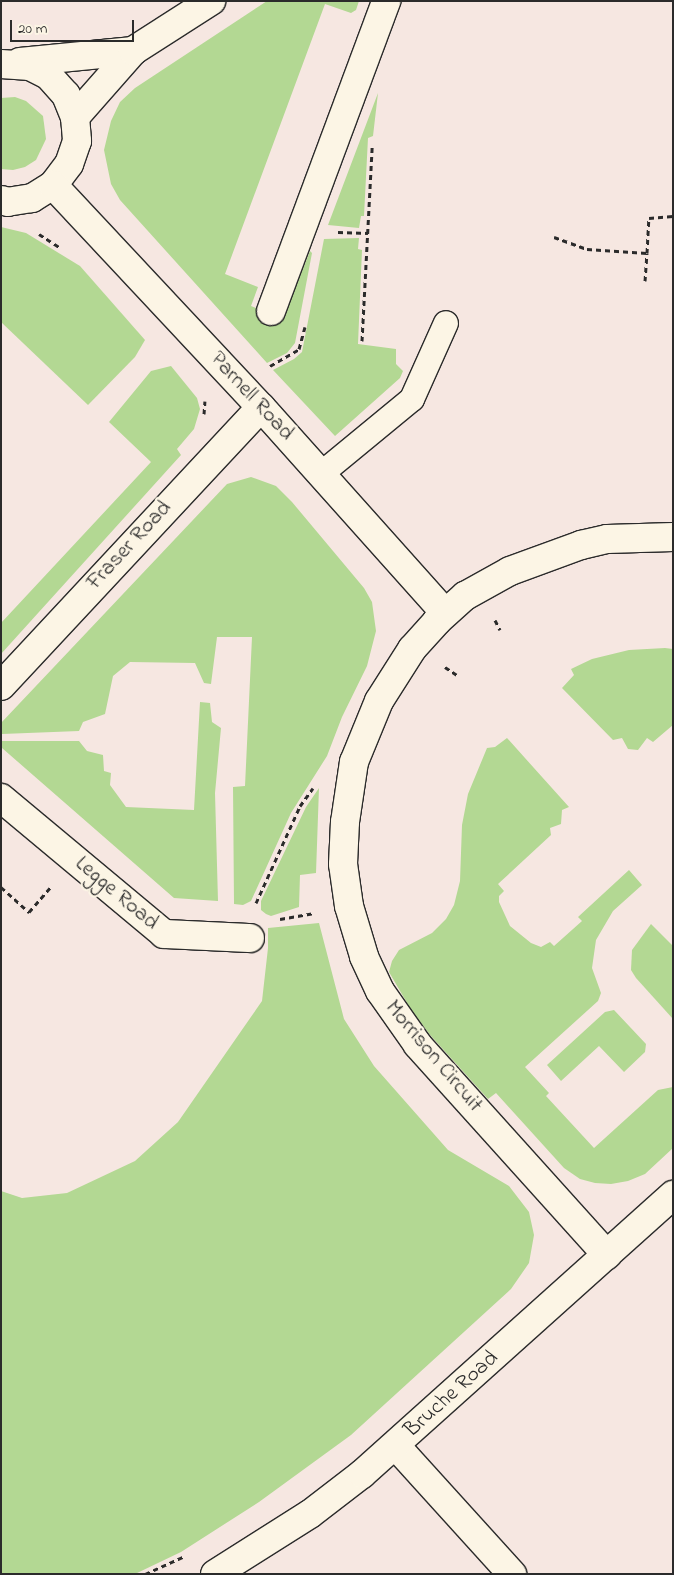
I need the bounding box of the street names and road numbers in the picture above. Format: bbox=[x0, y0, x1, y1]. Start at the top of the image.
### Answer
street label: Parnell Road bbox=[203, 347, 299, 447]
street label: Fraser Road bbox=[82, 496, 178, 596]
street label: Legge Road bbox=[69, 851, 163, 937]
street label: Morrison Circuit bbox=[379, 996, 487, 1118]
street label: Bruche Road bbox=[399, 1346, 505, 1444]

